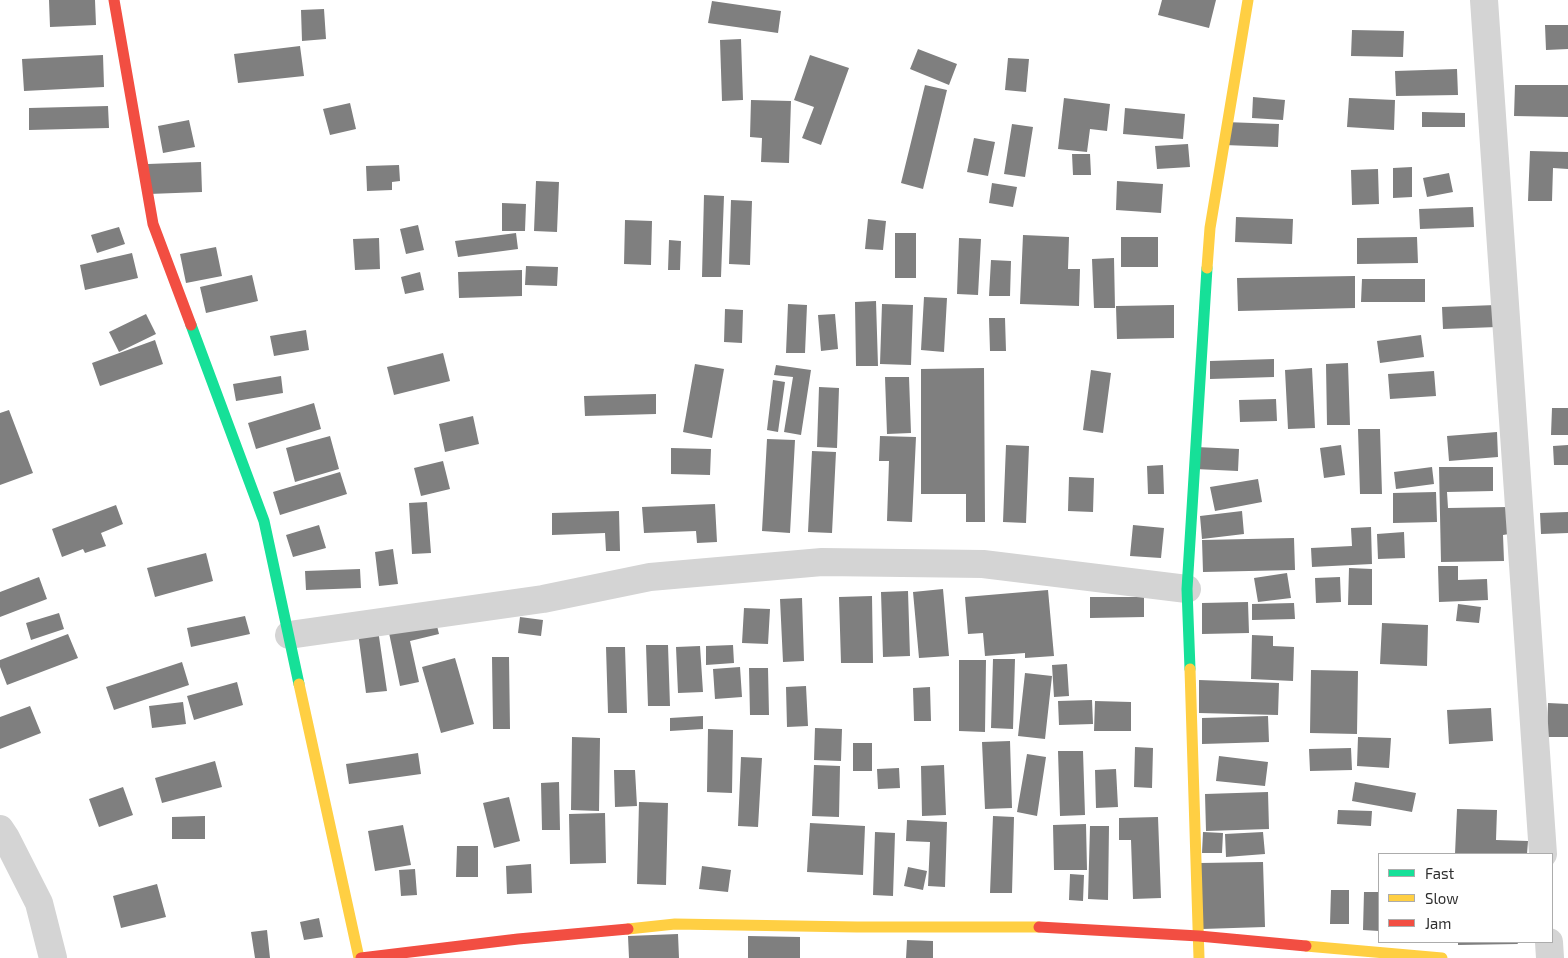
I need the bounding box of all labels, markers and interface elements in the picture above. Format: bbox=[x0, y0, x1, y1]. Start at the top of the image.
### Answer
legend bbox=[1378, 853, 1553, 943]
text: Fast bbox=[1425, 864, 1454, 882]
text: Slow bbox=[1425, 889, 1459, 907]
text: Jam bbox=[1425, 914, 1451, 932]

